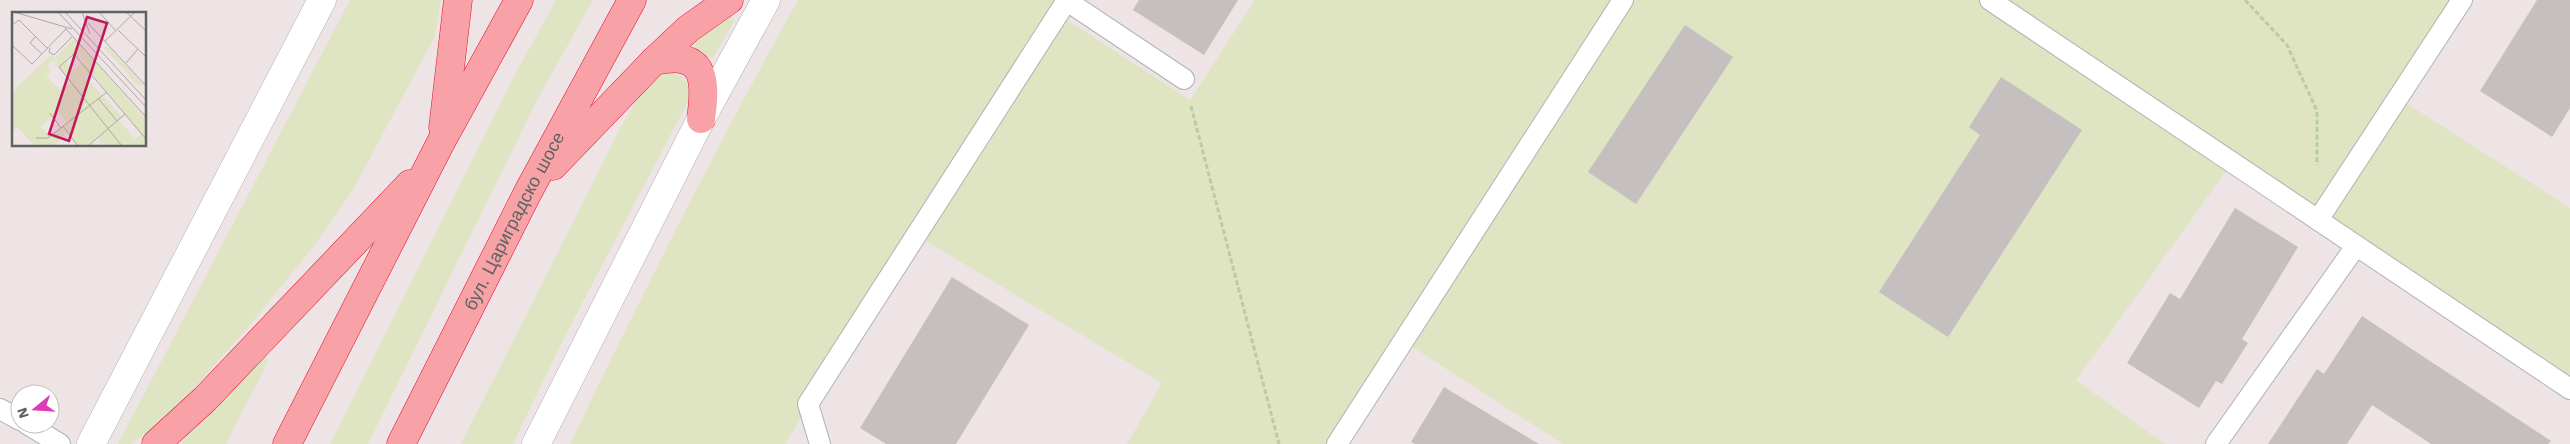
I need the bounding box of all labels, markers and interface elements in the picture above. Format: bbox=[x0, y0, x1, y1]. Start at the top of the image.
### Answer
inset map bbox=[12, 12, 146, 146]
street label: бул. Цариградско шосе bbox=[459, 128, 569, 313]
north arrow bbox=[10, 384, 60, 434]
text: N bbox=[13, 406, 32, 420]

